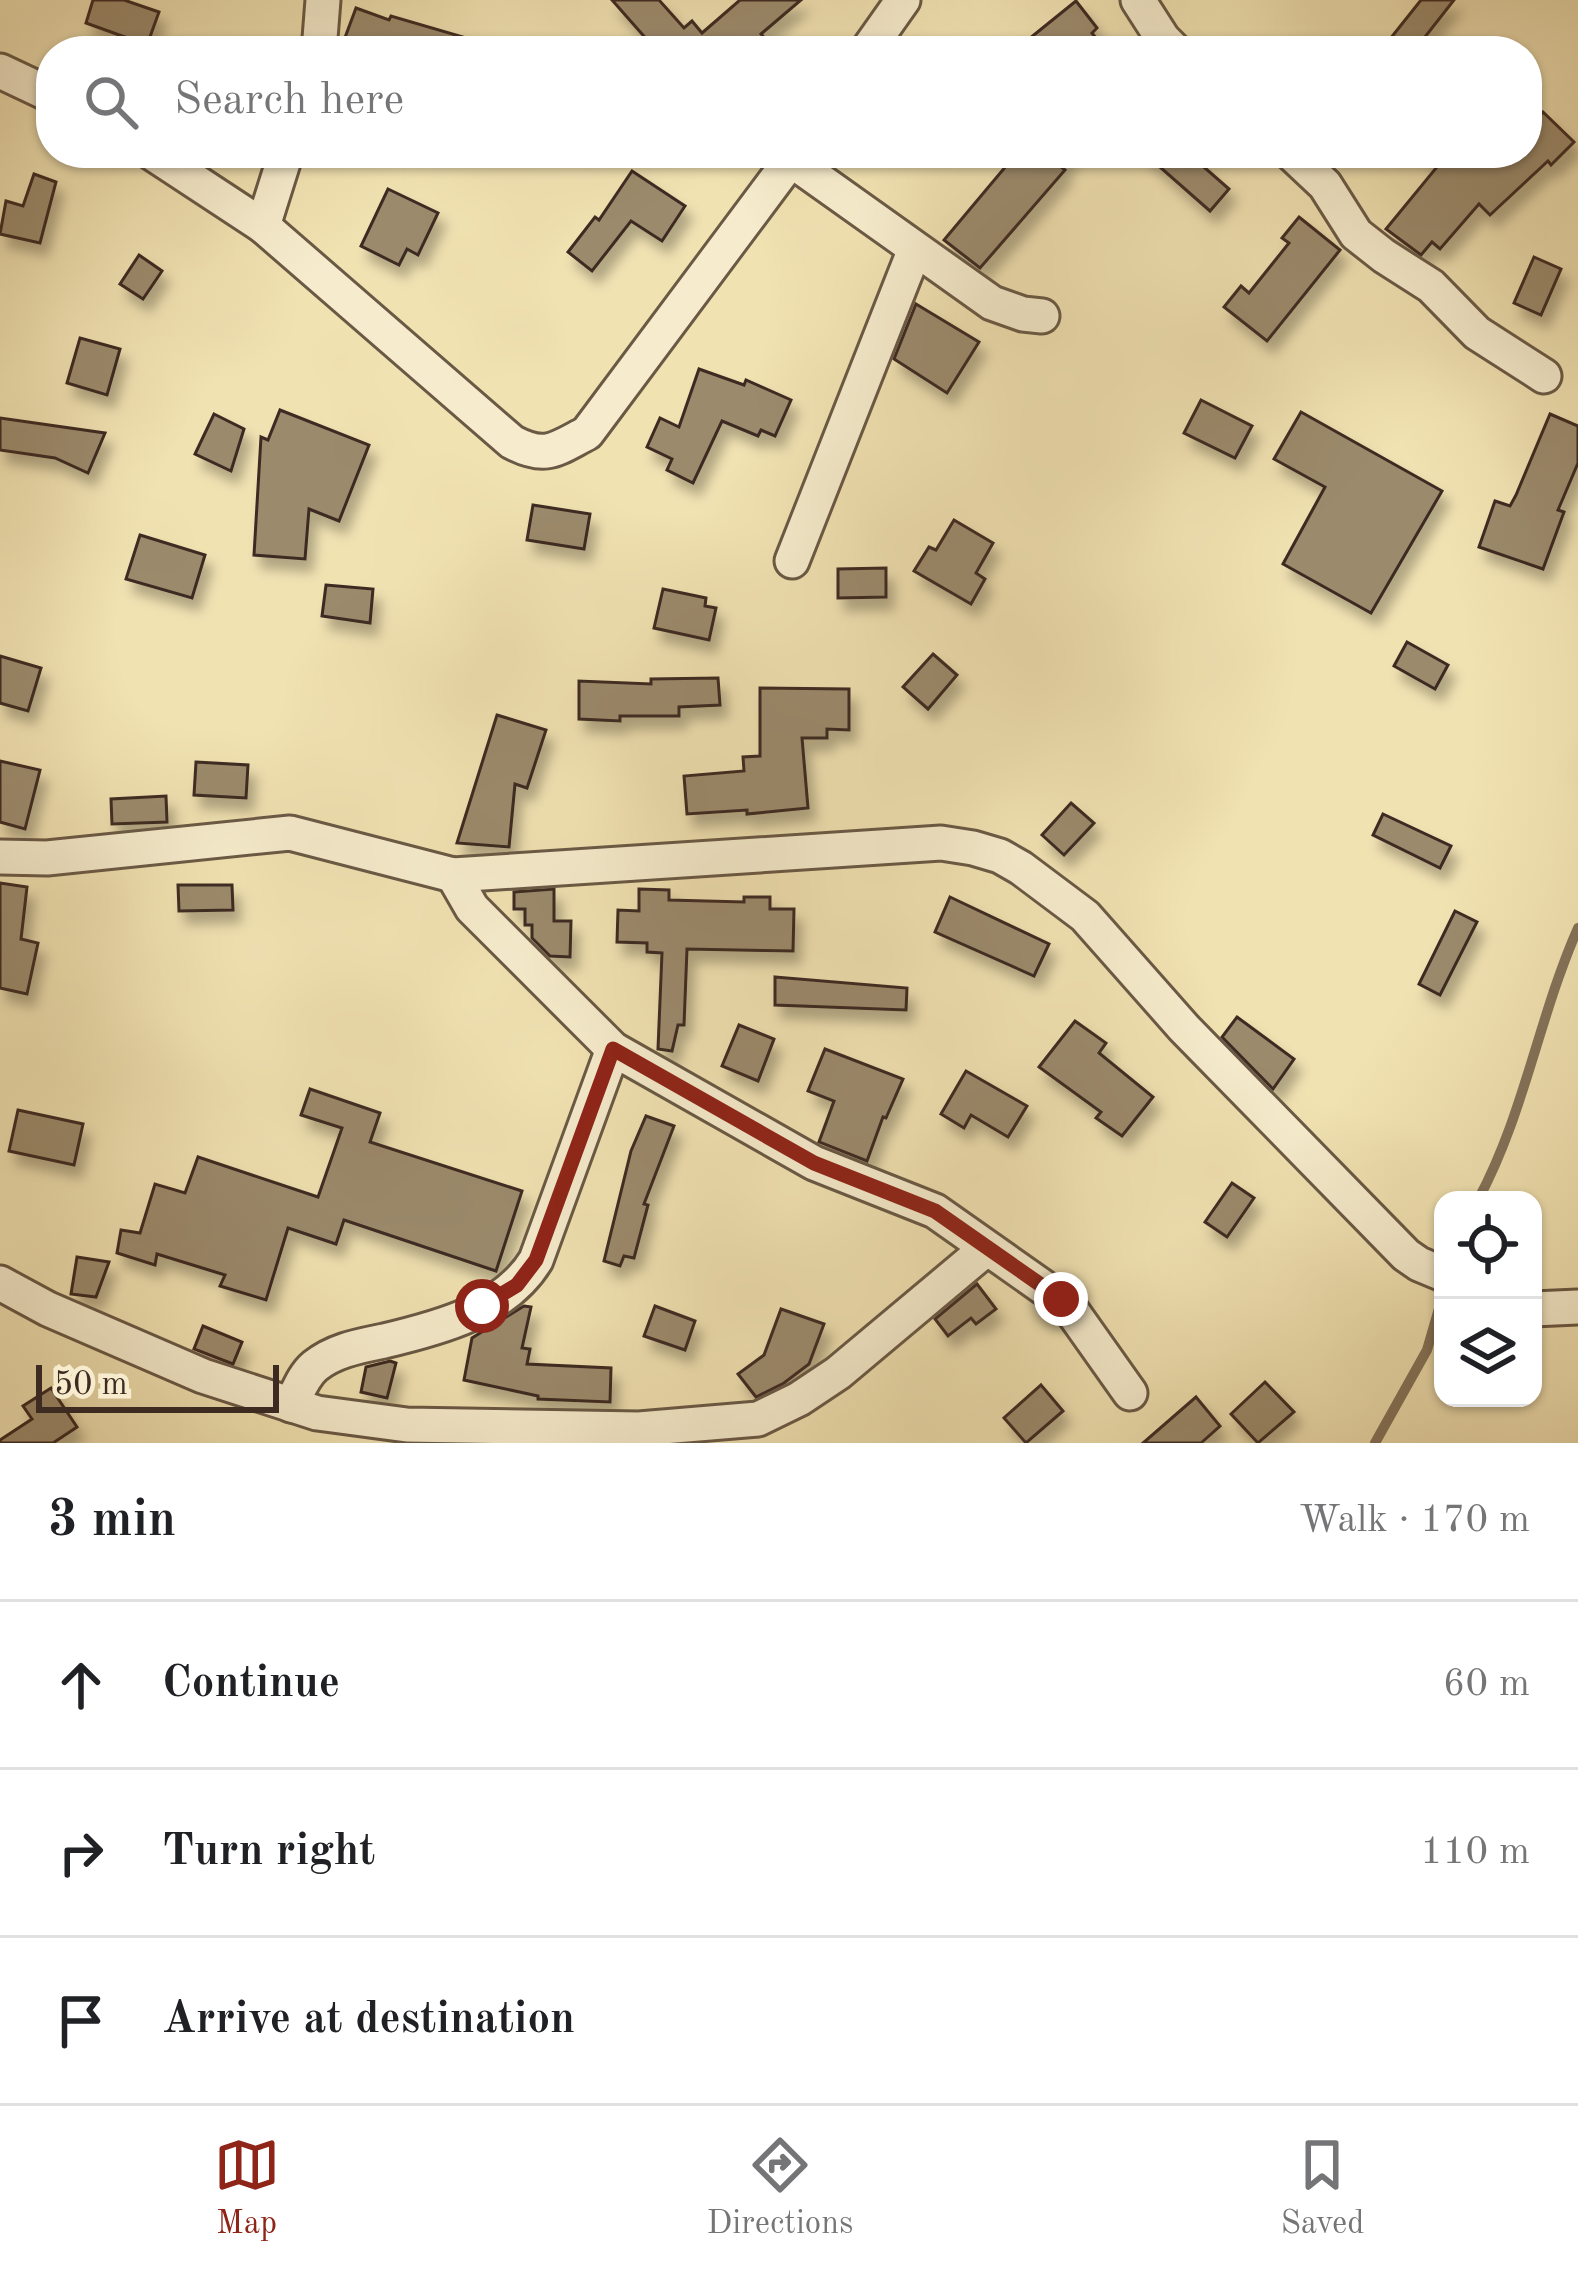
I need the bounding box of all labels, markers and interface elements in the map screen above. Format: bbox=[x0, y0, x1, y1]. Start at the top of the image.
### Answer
search box bbox=[36, 36, 1542, 168]
icon: search bbox=[78, 69, 144, 135]
text: Search here bbox=[174, 79, 404, 124]
map controls bbox=[1434, 1191, 1542, 1407]
button: locate bbox=[1434, 1191, 1542, 1299]
route end bbox=[1034, 1272, 1088, 1326]
route start bbox=[455, 1279, 509, 1333]
button: layers bbox=[1434, 1299, 1542, 1407]
scale bar bbox=[36, 1359, 279, 1412]
text: 50 m bbox=[54, 1369, 128, 1402]
text: 3 min bbox=[48, 1496, 176, 1547]
text: Walk · 170 m bbox=[1299, 1501, 1530, 1540]
icon: ahead bbox=[48, 1652, 114, 1718]
text: Continue bbox=[162, 1662, 340, 1707]
text: 60 m bbox=[1443, 1665, 1530, 1704]
icon: right bbox=[48, 1820, 114, 1886]
text: Turn right bbox=[162, 1830, 375, 1875]
text: 110 m bbox=[1420, 1833, 1530, 1872]
icon: arrive bbox=[48, 1988, 114, 2054]
text: Arrive at destination bbox=[162, 1998, 575, 2043]
tab: Map bbox=[214, 2132, 280, 2245]
tab: Directions bbox=[707, 2132, 853, 2245]
tab: Saved bbox=[1280, 2132, 1364, 2245]

